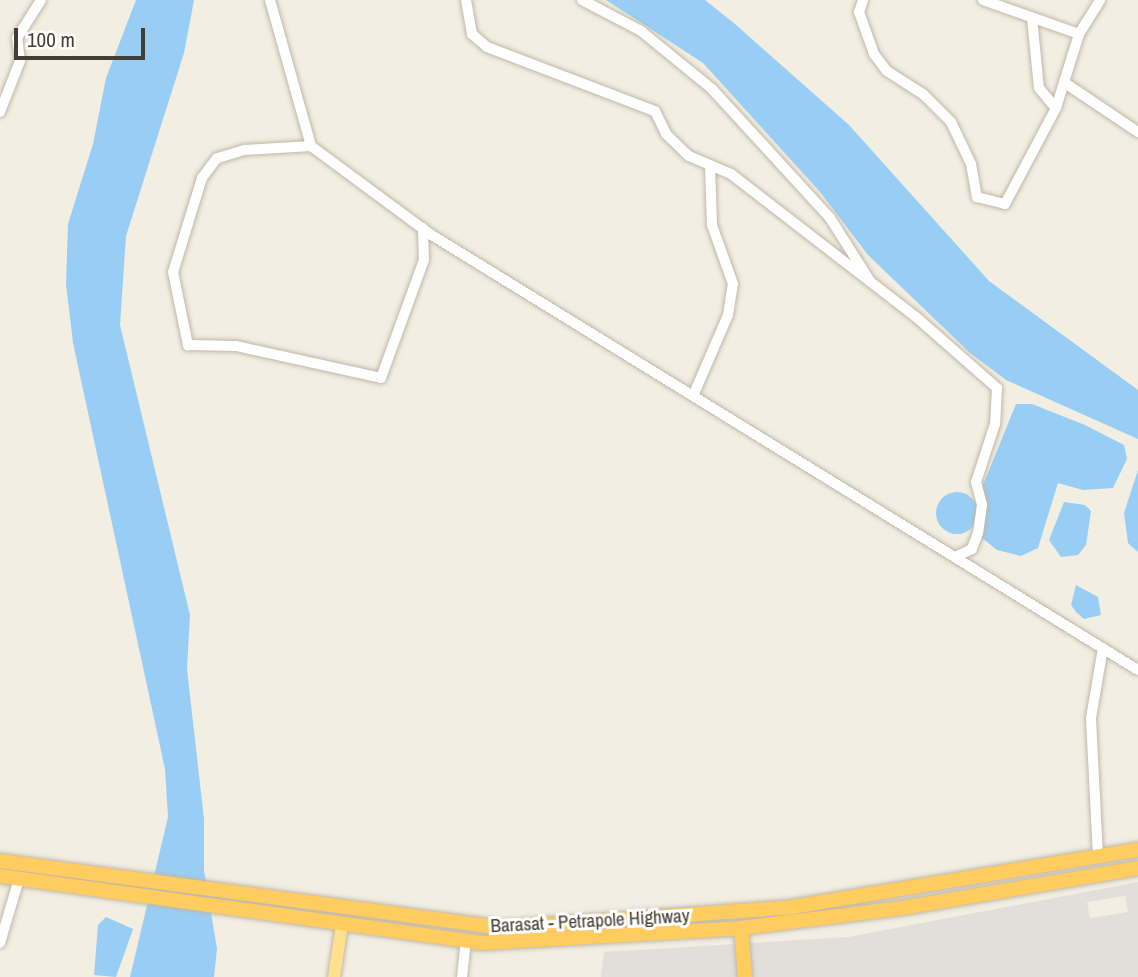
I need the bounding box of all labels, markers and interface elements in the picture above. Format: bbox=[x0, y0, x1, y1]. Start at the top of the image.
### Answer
scale bar bbox=[18, 14, 149, 58]
text: 100 m bbox=[27, 25, 75, 54]
street label: Barasat - Petrapole Highway bbox=[490, 904, 690, 938]

